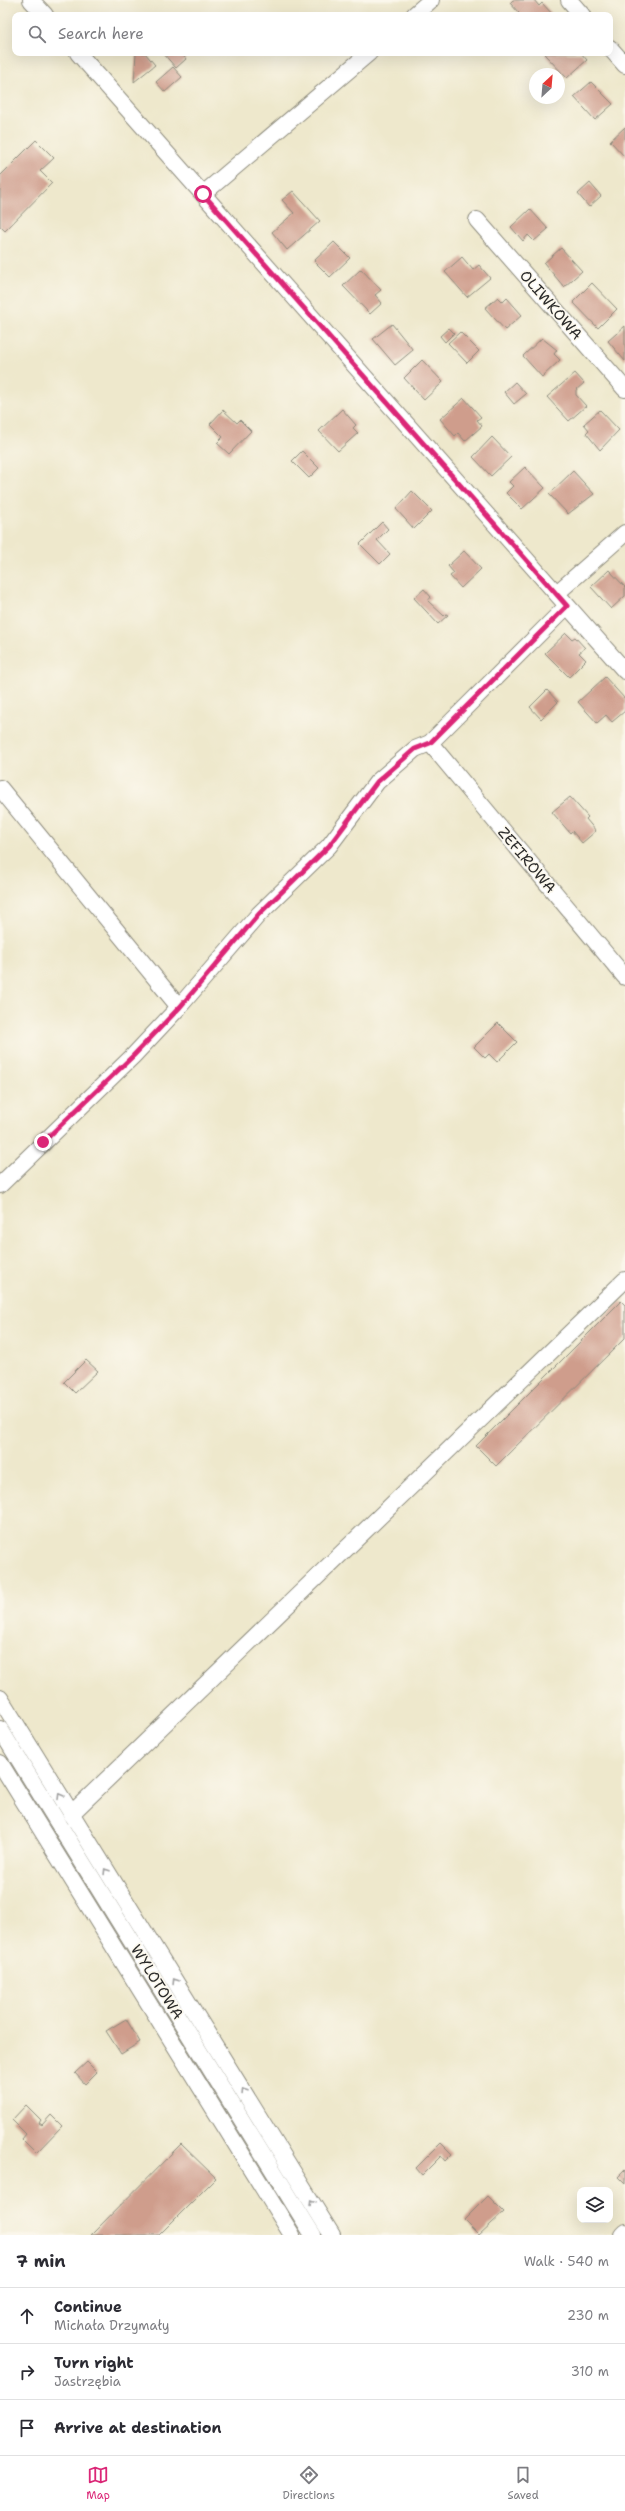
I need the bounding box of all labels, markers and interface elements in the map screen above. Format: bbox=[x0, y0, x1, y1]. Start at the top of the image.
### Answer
search box bbox=[12, 12, 613, 56]
icon: search bbox=[26, 23, 48, 45]
text: Search here bbox=[58, 24, 144, 44]
north arrow bbox=[529, 68, 565, 104]
route start bbox=[194, 185, 212, 203]
street label: OLIWKOWA bbox=[515, 266, 587, 344]
street label: ZEFIROWA bbox=[493, 823, 561, 897]
route end bbox=[34, 1133, 52, 1151]
one-way arrow bbox=[57, 1793, 65, 1800]
one-way arrow bbox=[104, 1868, 111, 1875]
street label: WYLOTOWA bbox=[126, 1941, 188, 2023]
one-way arrow bbox=[172, 1978, 180, 1985]
one-way arrow bbox=[241, 2088, 248, 2095]
map controls bbox=[577, 2187, 613, 2223]
button: layers bbox=[577, 2187, 613, 2223]
one-way arrow bbox=[309, 2199, 317, 2206]
text: 7 min bbox=[16, 2250, 66, 2272]
text: Walk · 540 m bbox=[524, 2253, 609, 2270]
text: Continue bbox=[54, 2297, 122, 2317]
icon: ahead bbox=[16, 2305, 38, 2327]
text: 230 m bbox=[567, 2307, 609, 2324]
text: Michała Drzymały bbox=[54, 2317, 170, 2334]
text: Turn right bbox=[54, 2353, 134, 2373]
icon: right bbox=[16, 2361, 38, 2383]
text: 310 m bbox=[571, 2363, 609, 2380]
text: Jastrzębia bbox=[54, 2373, 121, 2390]
icon: arrive bbox=[16, 2417, 38, 2439]
text: Arrive at destination bbox=[54, 2418, 222, 2438]
tab: Map bbox=[86, 2464, 110, 2503]
tab: Directions bbox=[282, 2464, 335, 2503]
tab: Saved bbox=[507, 2464, 539, 2503]

